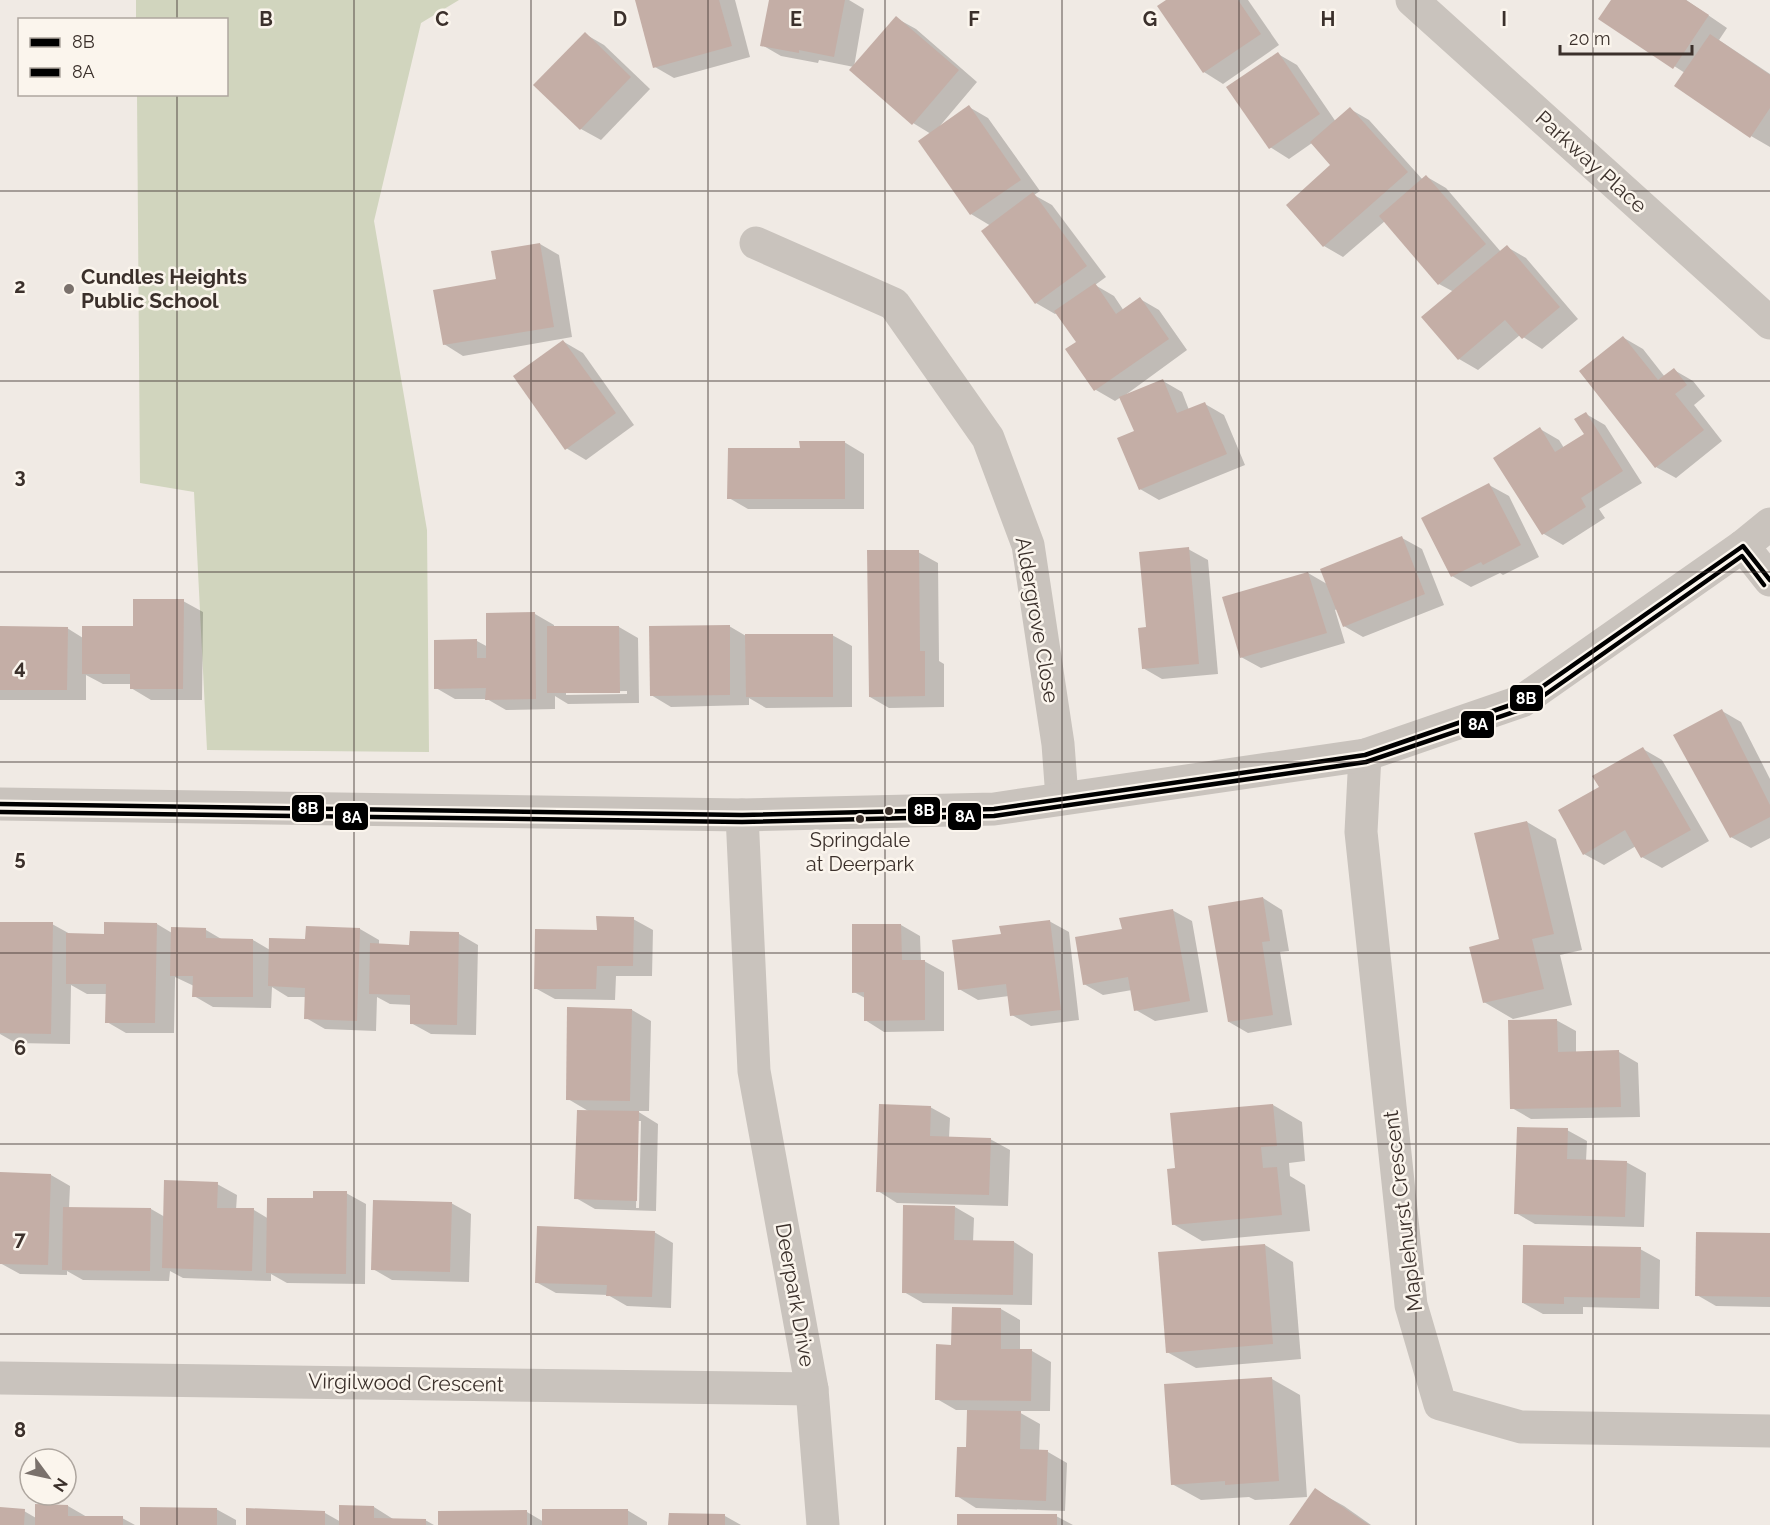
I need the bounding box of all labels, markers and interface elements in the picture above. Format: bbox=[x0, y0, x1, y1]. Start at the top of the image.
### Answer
text: B bbox=[259, 7, 273, 31]
text: C bbox=[435, 7, 449, 31]
text: D bbox=[613, 7, 627, 31]
text: E bbox=[790, 7, 802, 31]
text: F bbox=[968, 7, 980, 31]
text: G bbox=[1143, 7, 1157, 31]
text: H bbox=[1321, 7, 1335, 31]
text: I bbox=[1501, 7, 1507, 31]
legend bbox=[18, 18, 228, 96]
scale bar bbox=[1560, 18, 1692, 56]
text: 20 m bbox=[1569, 28, 1611, 49]
text: 8B bbox=[72, 31, 95, 52]
text: 8A bbox=[72, 61, 95, 82]
street label: Parkway Place bbox=[1531, 105, 1652, 218]
place label: Cundles Heights Public School bbox=[81, 264, 247, 313]
text: 2 bbox=[14, 274, 26, 298]
marker: Cundles Heights Public School bbox=[62, 282, 76, 296]
text: 3 bbox=[14, 464, 26, 488]
street label: Aldergrove Close bbox=[1011, 535, 1064, 705]
text: 4 bbox=[14, 655, 26, 679]
line badge: 8B bbox=[1509, 684, 1544, 712]
text: 8B bbox=[1516, 689, 1536, 708]
line badge: 8A bbox=[1460, 710, 1495, 739]
text: 8A bbox=[1468, 715, 1488, 734]
line badge: 8B bbox=[291, 794, 325, 823]
line badge: 8B bbox=[907, 796, 941, 825]
text: 8B bbox=[298, 799, 318, 818]
text: 8B bbox=[914, 801, 934, 820]
line badge: 8A bbox=[334, 802, 369, 831]
line badge: 8A bbox=[947, 802, 982, 831]
unlabelled marker bbox=[883, 805, 895, 817]
text: 8A bbox=[955, 807, 975, 826]
text: 8A bbox=[342, 808, 362, 827]
marker: Springdale at Deerpark bbox=[854, 813, 866, 825]
place label: Springdale at Deerpark bbox=[806, 828, 915, 876]
text: 5 bbox=[14, 846, 26, 870]
text: 6 bbox=[14, 1036, 26, 1060]
street label: Maplehurst Crescent bbox=[1378, 1109, 1427, 1313]
street label: Deerpark Drive bbox=[771, 1221, 820, 1369]
text: 7 bbox=[14, 1227, 26, 1251]
street label: Virgilwood Crescent bbox=[308, 1368, 504, 1397]
text: 8 bbox=[14, 1418, 26, 1442]
north arrow bbox=[18, 1447, 78, 1507]
text: N bbox=[49, 1475, 71, 1495]

